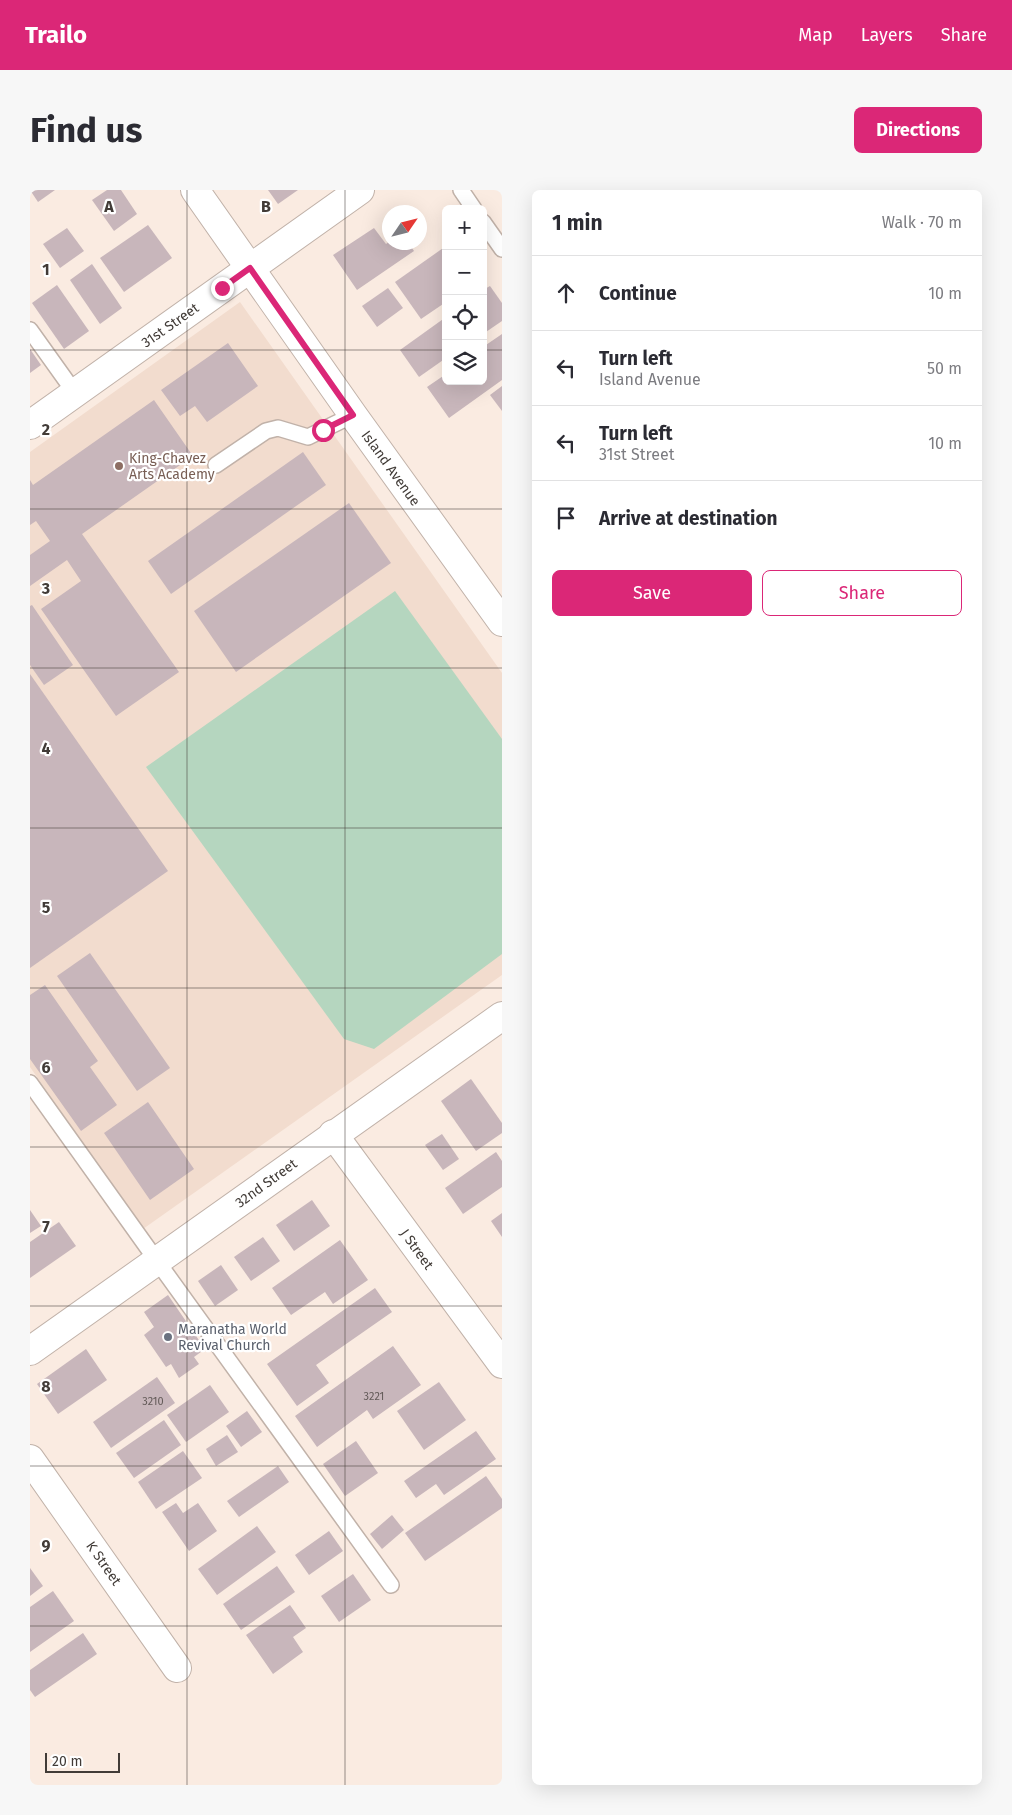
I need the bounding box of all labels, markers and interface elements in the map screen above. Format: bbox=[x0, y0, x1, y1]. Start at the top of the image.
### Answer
text: Trailo bbox=[25, 21, 87, 49]
text: Map bbox=[798, 24, 833, 46]
text: Layers bbox=[861, 24, 913, 46]
text: Share bbox=[941, 24, 987, 46]
button: Directions bbox=[854, 107, 982, 153]
text: Find us bbox=[30, 109, 142, 151]
text: A bbox=[103, 197, 114, 216]
text: B bbox=[261, 197, 271, 216]
north arrow bbox=[382, 205, 427, 250]
map controls bbox=[442, 205, 487, 385]
button: + bbox=[442, 205, 487, 250]
text: 1 min bbox=[552, 210, 603, 236]
text: Walk · 70 m bbox=[882, 213, 962, 232]
button: − bbox=[442, 250, 487, 295]
text: 1 bbox=[42, 260, 50, 279]
route end bbox=[211, 277, 234, 300]
icon: ahead bbox=[552, 279, 580, 307]
text: Continue bbox=[599, 282, 677, 305]
text: 10 m bbox=[928, 284, 962, 303]
button: locate bbox=[442, 295, 487, 340]
street label: 31st Street bbox=[138, 299, 203, 351]
button: layers bbox=[442, 340, 487, 385]
text: Turn left bbox=[599, 347, 673, 370]
icon: left bbox=[552, 354, 580, 382]
text: 50 m bbox=[927, 359, 962, 378]
text: Island Avenue bbox=[599, 370, 701, 389]
route start bbox=[312, 419, 335, 442]
text: 2 bbox=[42, 420, 50, 439]
text: Turn left bbox=[599, 422, 673, 445]
street label: Island Avenue bbox=[358, 427, 424, 509]
icon: left bbox=[552, 429, 580, 457]
text: 10 m bbox=[928, 434, 962, 453]
text: 31st Street bbox=[599, 445, 674, 464]
place label: King-Chavez Arts Academy bbox=[129, 450, 215, 483]
marker: King-Chavez Arts Academy bbox=[113, 460, 125, 472]
icon: arrive bbox=[552, 504, 580, 532]
text: Arrive at destination bbox=[599, 507, 778, 530]
button: Save bbox=[552, 570, 752, 616]
button: Share bbox=[762, 570, 962, 616]
text: 3 bbox=[41, 579, 50, 598]
text: 4 bbox=[41, 739, 51, 758]
text: 5 bbox=[42, 898, 51, 917]
text: 6 bbox=[41, 1058, 51, 1077]
street label: 32nd Street bbox=[232, 1155, 301, 1211]
text: 7 bbox=[42, 1217, 50, 1236]
street label: J Street bbox=[396, 1226, 438, 1274]
place label: Maranatha World Revival Church bbox=[178, 1321, 287, 1354]
marker: Maranatha World Revival Church bbox=[162, 1331, 174, 1343]
text: 8 bbox=[41, 1377, 51, 1396]
house number: 3221 bbox=[364, 1390, 384, 1403]
house number: 3210 bbox=[142, 1395, 164, 1408]
text: 9 bbox=[42, 1536, 51, 1555]
street label: K Street bbox=[82, 1538, 125, 1589]
scale bar bbox=[45, 1750, 120, 1773]
text: 20 m bbox=[52, 1753, 82, 1770]

